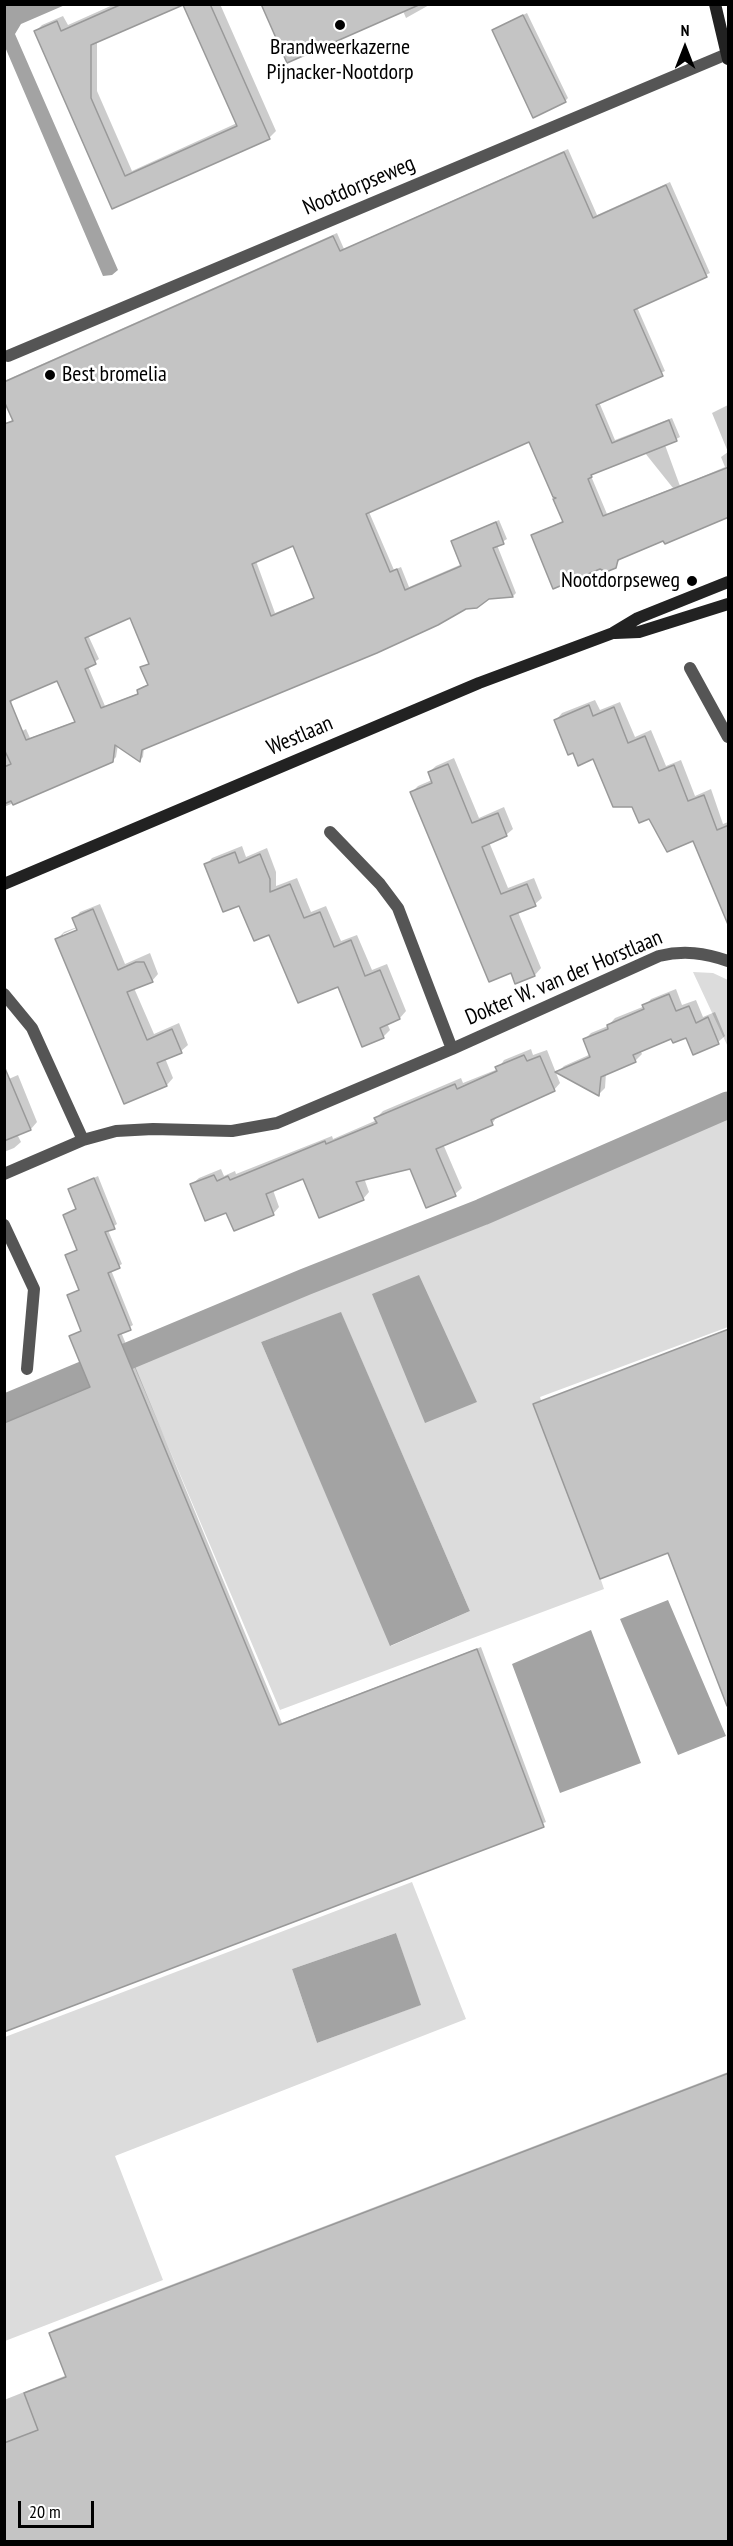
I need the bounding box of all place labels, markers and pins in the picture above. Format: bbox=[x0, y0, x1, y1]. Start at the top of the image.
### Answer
marker: Brandweerkazerne Pijnacker-Nootdorp bbox=[333, 18, 347, 32]
place label: Brandweerkazerne Pijnacker-Nootdorp bbox=[266, 35, 414, 86]
place label: Best bromelia bbox=[62, 362, 167, 388]
marker: Best bromelia bbox=[43, 368, 57, 382]
place label: Nootdorpseweg bbox=[561, 568, 680, 594]
marker: Nootdorpseweg bbox=[685, 574, 699, 588]

